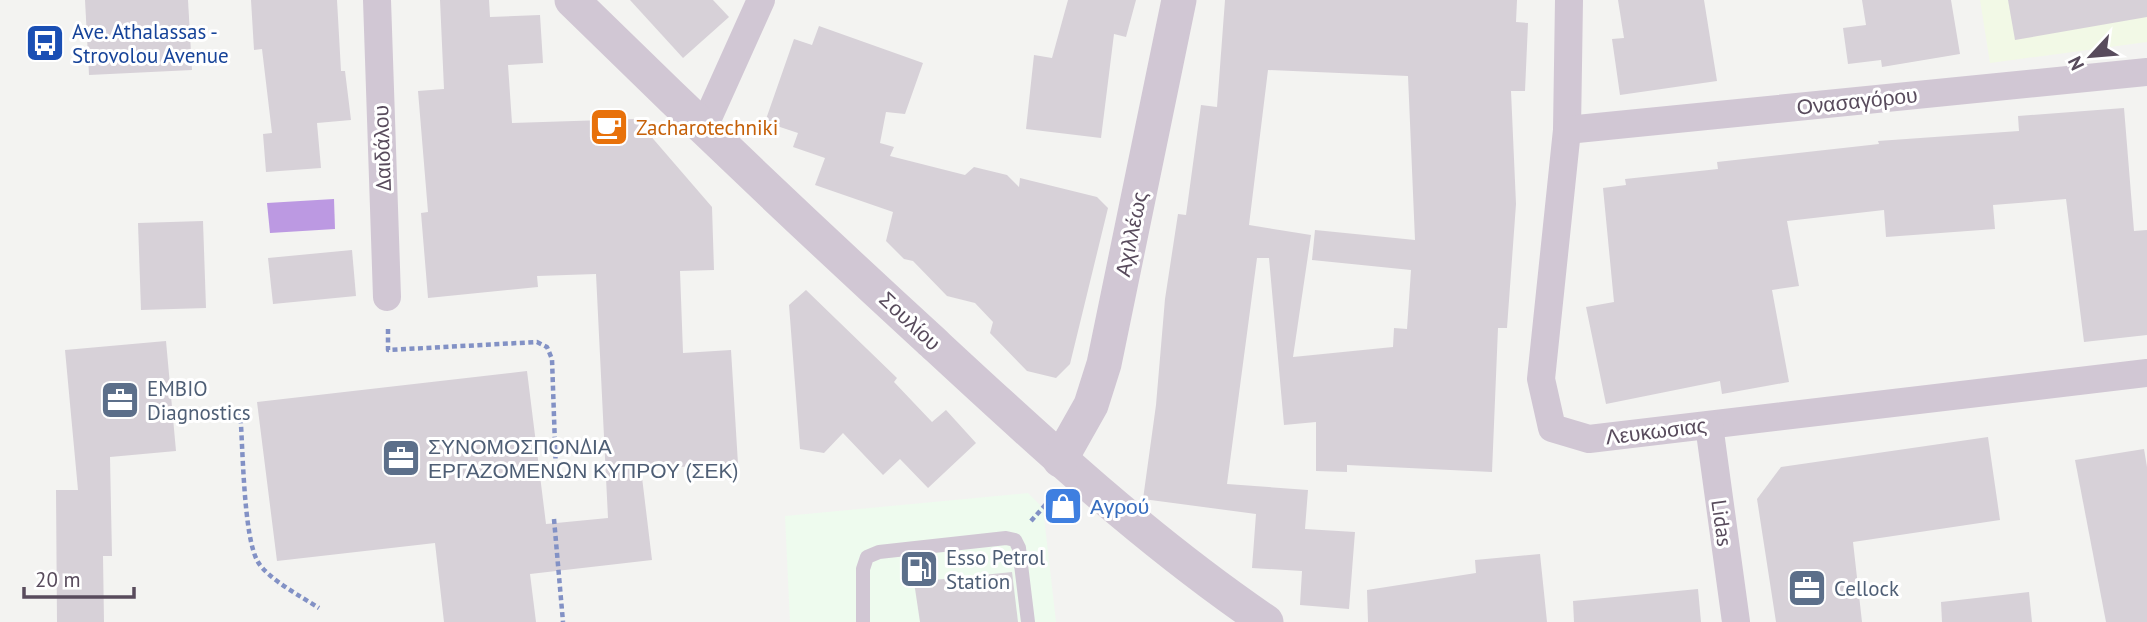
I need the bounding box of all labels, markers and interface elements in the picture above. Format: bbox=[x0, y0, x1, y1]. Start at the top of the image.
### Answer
place label: Ave. Athalassas - Strovolou Avenue bbox=[72, 18, 229, 69]
north arrow bbox=[2056, 21, 2126, 91]
bus stop icon: Ave. Athalassas - Strovolou Avenue bbox=[24, 22, 66, 64]
text: N bbox=[2062, 53, 2089, 74]
street label: Ονασαγόρου bbox=[1795, 81, 1919, 121]
street label: Δαιδάλου bbox=[367, 105, 397, 191]
cafe icon: Zacharotechniki bbox=[588, 106, 630, 148]
place label: Zacharotechniki bbox=[636, 114, 778, 141]
street label: Αχιλλέως bbox=[1109, 189, 1153, 279]
street label: Σουλίου bbox=[874, 286, 946, 356]
place label: EMBIO Diagnostics bbox=[147, 375, 251, 426]
office icon: EMBIO Diagnostics bbox=[99, 379, 141, 421]
street label: Λευκωσιας bbox=[1604, 411, 1708, 451]
place label: ΣΥΝΟΜΟΣΠΟΝΔΙΑ ΕΡΓΑΖΟΜΕΝΩΝ ΚΥΠΡΟΥ (ΣΕΚ) bbox=[428, 433, 738, 484]
office icon: ΣΥΝΟΜΟΣΠΟΝΔΙΑ ΕΡΓΑΖΟΜΕΝΩΝ ΚΥΠΡΟΥ (ΣΕΚ) bbox=[380, 437, 422, 479]
shop icon: Αγρού bbox=[1042, 485, 1084, 527]
place label: Αγρού bbox=[1090, 493, 1149, 520]
street label: Lidas bbox=[1705, 498, 1739, 548]
place label: Esso Petrol Station bbox=[946, 544, 1045, 595]
fuel station icon: Esso Petrol Station bbox=[898, 548, 940, 590]
scale bar bbox=[24, 556, 135, 600]
text: 20 m bbox=[35, 566, 81, 593]
office icon: Cellock bbox=[1786, 567, 1828, 609]
place label: Cellock bbox=[1834, 575, 1899, 602]

